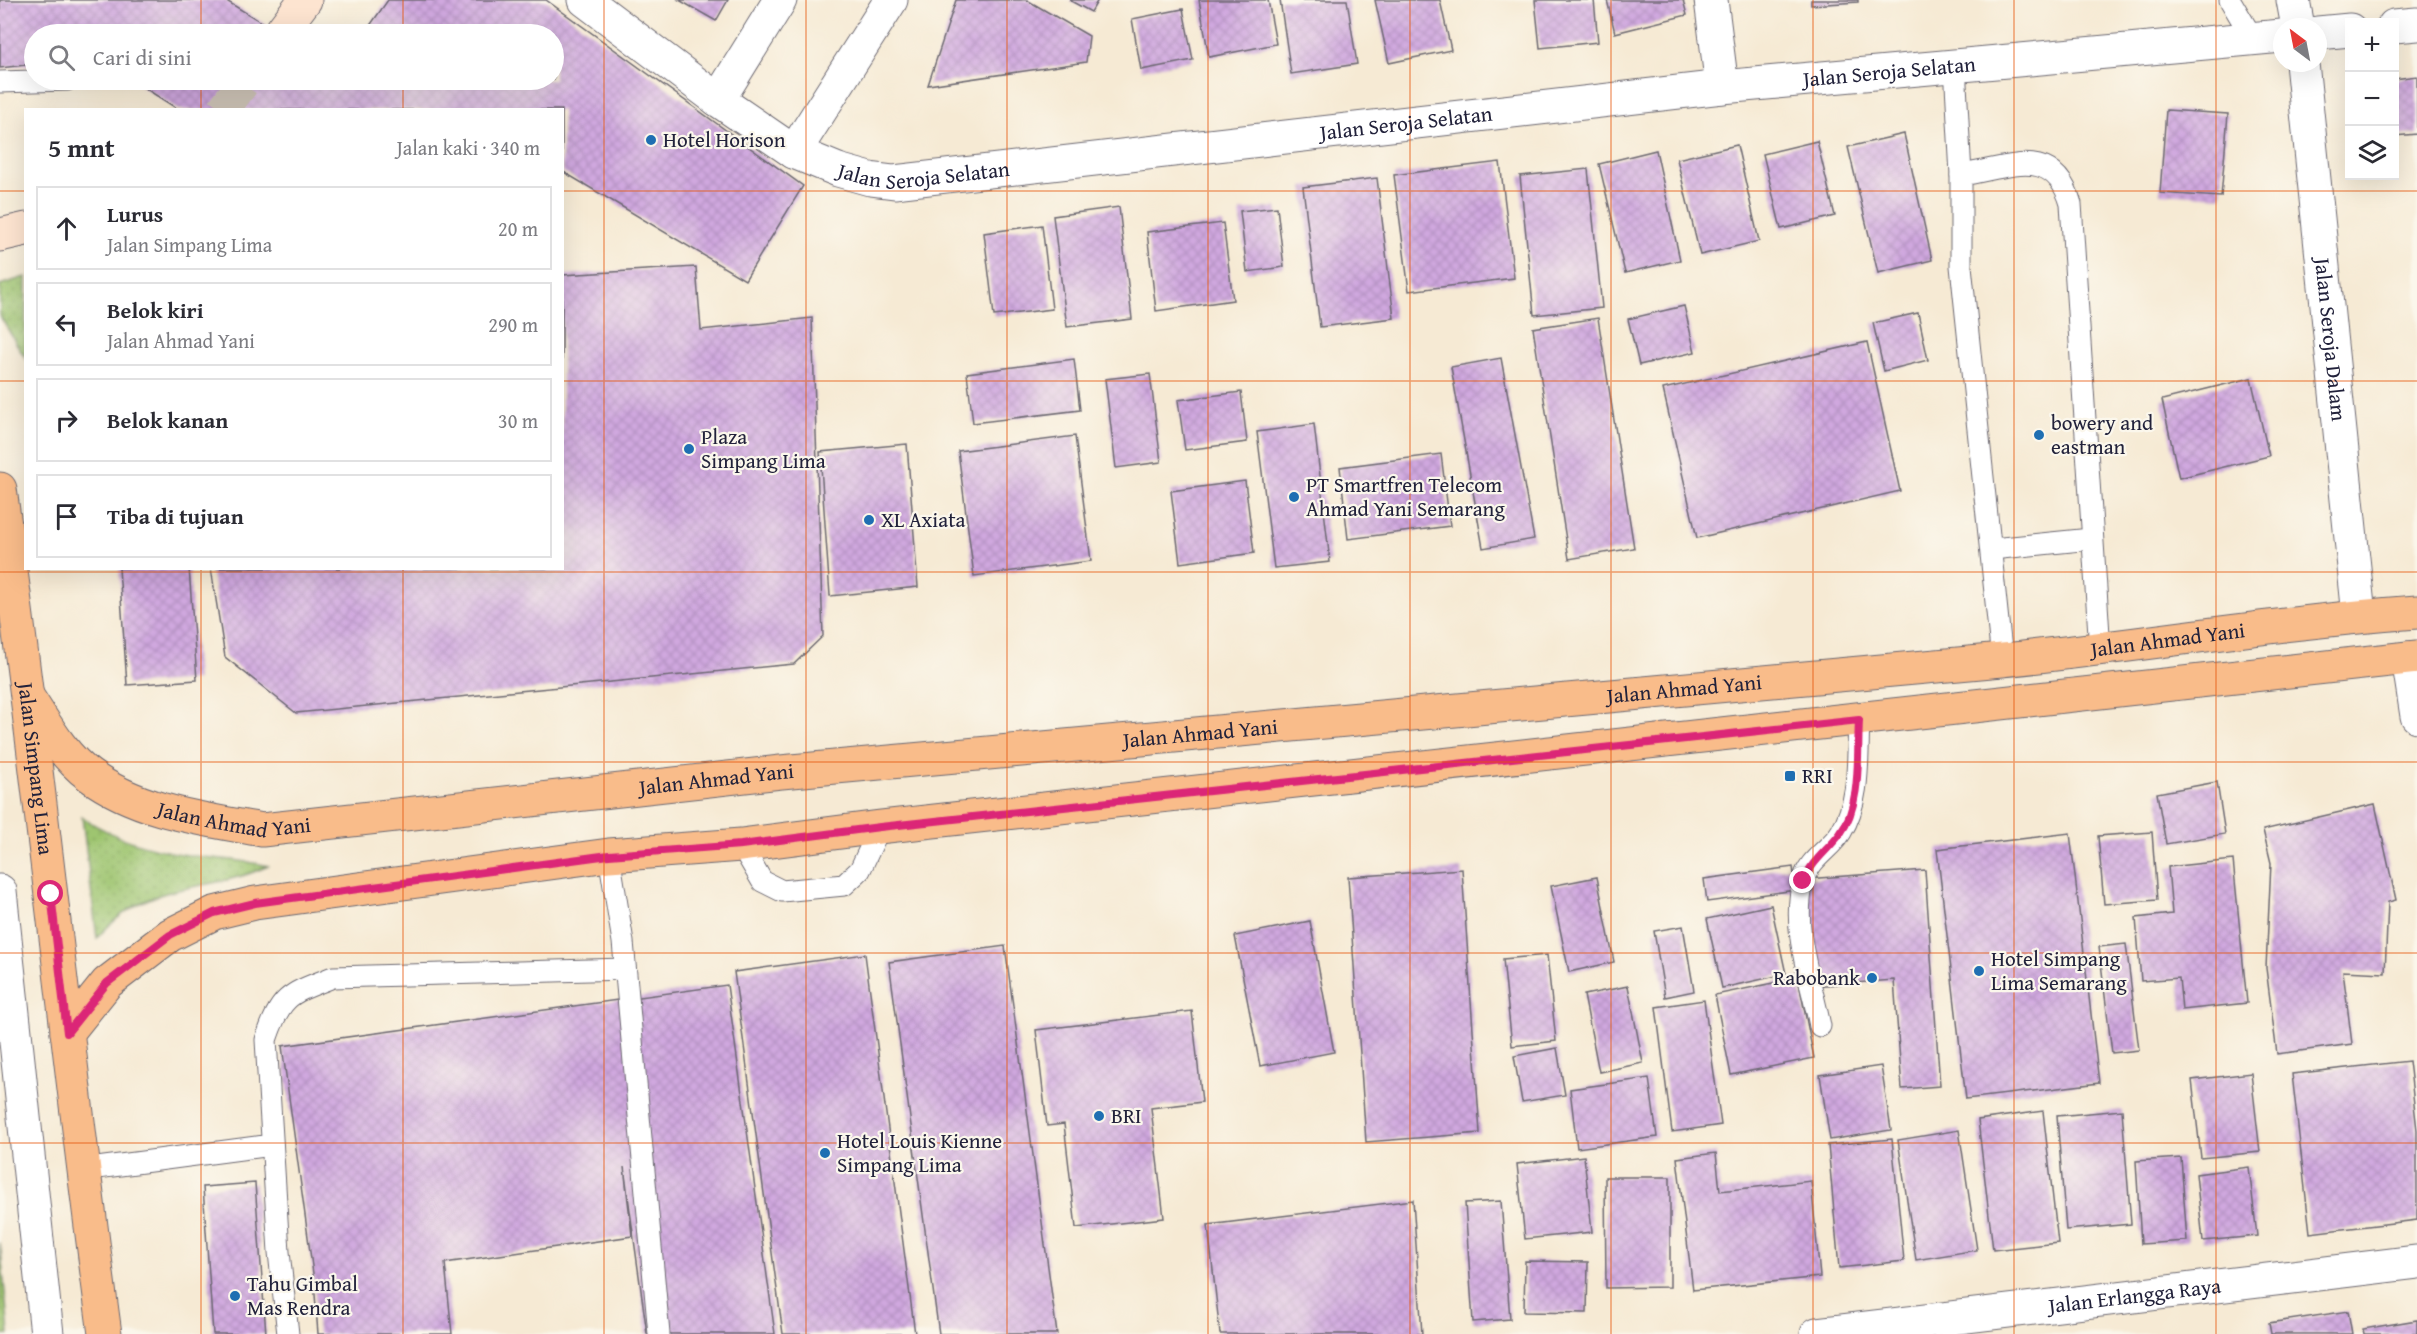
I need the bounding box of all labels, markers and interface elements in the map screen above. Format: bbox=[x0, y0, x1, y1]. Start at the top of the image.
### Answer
north arrow bbox=[2273, 18, 2327, 72]
map controls bbox=[2345, 18, 2399, 180]
button: + bbox=[2345, 18, 2399, 72]
search box bbox=[24, 24, 564, 90]
icon: search bbox=[45, 41, 78, 74]
text: Cari di sini bbox=[93, 41, 192, 73]
street label: Jalan Seroja Selatan bbox=[1799, 48, 1977, 95]
button: − bbox=[2345, 72, 2399, 126]
street label: Jalan Seroja Selatan bbox=[1315, 97, 1494, 148]
place label: Hotel Horison bbox=[663, 124, 786, 155]
button: layers bbox=[2345, 126, 2399, 180]
text: 5 mnt bbox=[48, 128, 115, 167]
text: Jalan kaki · 340 m bbox=[396, 133, 540, 162]
marker: Hotel Horison bbox=[644, 133, 658, 147]
street label: Jalan Seroja Selatan bbox=[831, 153, 1011, 197]
text: Lurus bbox=[107, 198, 163, 230]
icon: ahead bbox=[50, 212, 83, 245]
text: 20 m bbox=[498, 214, 538, 243]
text: Jalan Simpang Lima bbox=[107, 230, 272, 259]
street label: Jalan Seroja Dalam bbox=[2307, 253, 2355, 423]
text: Belok kiri bbox=[107, 294, 204, 326]
icon: left bbox=[50, 308, 83, 341]
text: 290 m bbox=[488, 310, 538, 339]
text: Jalan Ahmad Yani bbox=[107, 326, 255, 355]
icon: right bbox=[50, 404, 83, 437]
text: Belok kanan bbox=[107, 404, 228, 436]
text: 30 m bbox=[498, 406, 538, 435]
place label: bowery and eastman bbox=[2051, 407, 2154, 462]
place label: Plaza Simpang Lima bbox=[701, 421, 826, 476]
marker: bowery and eastman bbox=[2032, 428, 2046, 442]
marker: Plaza Simpang Lima bbox=[682, 442, 696, 456]
place label: PT Smartfren Telecom Ahmad Yani Semarang bbox=[1306, 469, 1505, 524]
marker: PT Smartfren Telecom Ahmad Yani Semarang bbox=[1287, 490, 1301, 504]
icon: arrive bbox=[50, 500, 83, 533]
text: Tiba di tujuan bbox=[107, 500, 244, 532]
place label: XL Axiata bbox=[881, 504, 966, 535]
marker: XL Axiata bbox=[862, 513, 876, 527]
street label: Jalan Ahmad Yani bbox=[2086, 614, 2247, 665]
street label: Jalan Ahmad Yani bbox=[1603, 666, 1763, 711]
street label: Jalan Simpang Lima bbox=[10, 678, 62, 857]
street label: Jalan Ahmad Yani bbox=[1119, 710, 1279, 756]
street label: Jalan Ahmad Yani bbox=[635, 755, 795, 803]
place label: RRI bbox=[1802, 760, 1833, 791]
marker: RRI bbox=[1783, 769, 1797, 783]
street label: Jalan Ahmad Yani bbox=[151, 792, 312, 846]
route end bbox=[1789, 867, 1815, 893]
route start bbox=[37, 880, 63, 906]
place label: Hotel Simpang Lima Semarang bbox=[1991, 943, 2127, 998]
place label: Rabobank bbox=[1773, 962, 1860, 993]
marker: Hotel Simpang Lima Semarang bbox=[1972, 964, 1986, 978]
marker: Rabobank bbox=[1865, 971, 1879, 985]
place label: BRI bbox=[1111, 1100, 1141, 1131]
marker: BRI bbox=[1092, 1109, 1106, 1123]
place label: Hotel Louis Kienne Simpang Lima bbox=[837, 1125, 1002, 1180]
marker: Hotel Louis Kienne Simpang Lima bbox=[818, 1146, 832, 1160]
place label: Tahu Gimbal Mas Rendra bbox=[247, 1268, 358, 1323]
street label: Jalan Erlangga Raya bbox=[2044, 1270, 2223, 1321]
marker: Tahu Gimbal Mas Rendra bbox=[228, 1289, 242, 1303]

